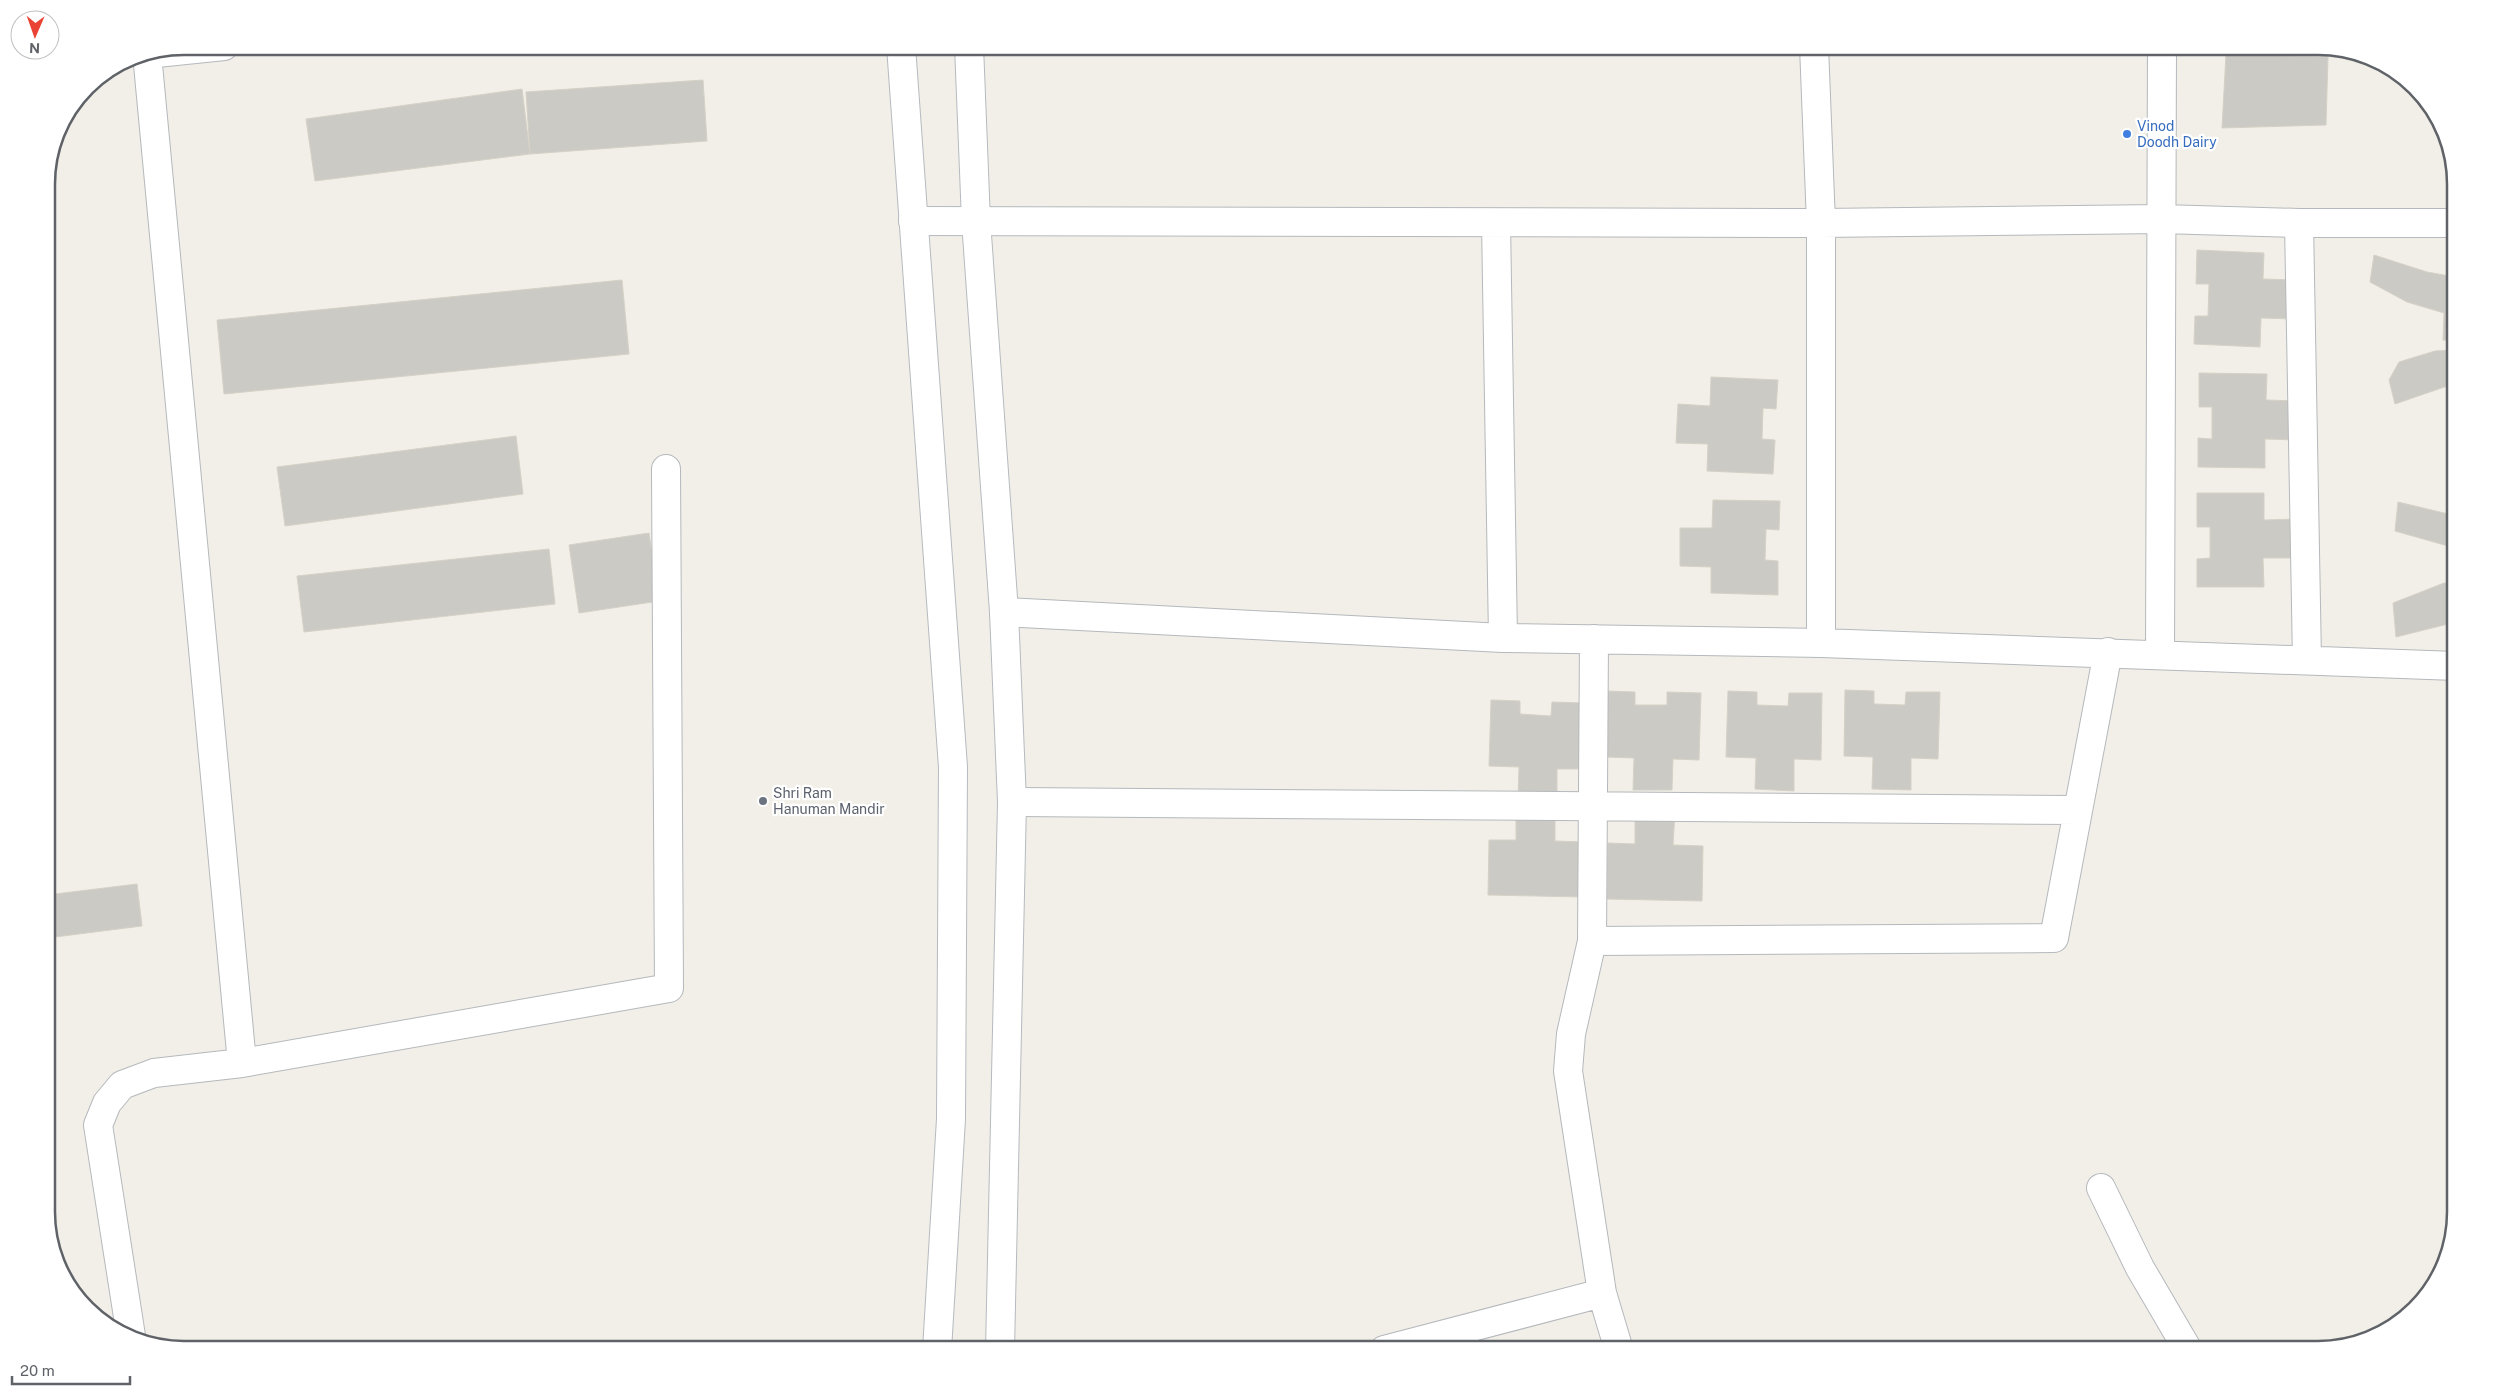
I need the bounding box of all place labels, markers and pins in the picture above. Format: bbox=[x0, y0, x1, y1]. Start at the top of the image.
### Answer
place label: Vinod Doodh Dairy bbox=[2137, 118, 2217, 150]
marker: Vinod Doodh Dairy bbox=[2121, 128, 2133, 140]
place label: Shri Ram Hanuman Mandir bbox=[773, 785, 885, 817]
marker: Shri Ram Hanuman Mandir bbox=[757, 795, 769, 807]

